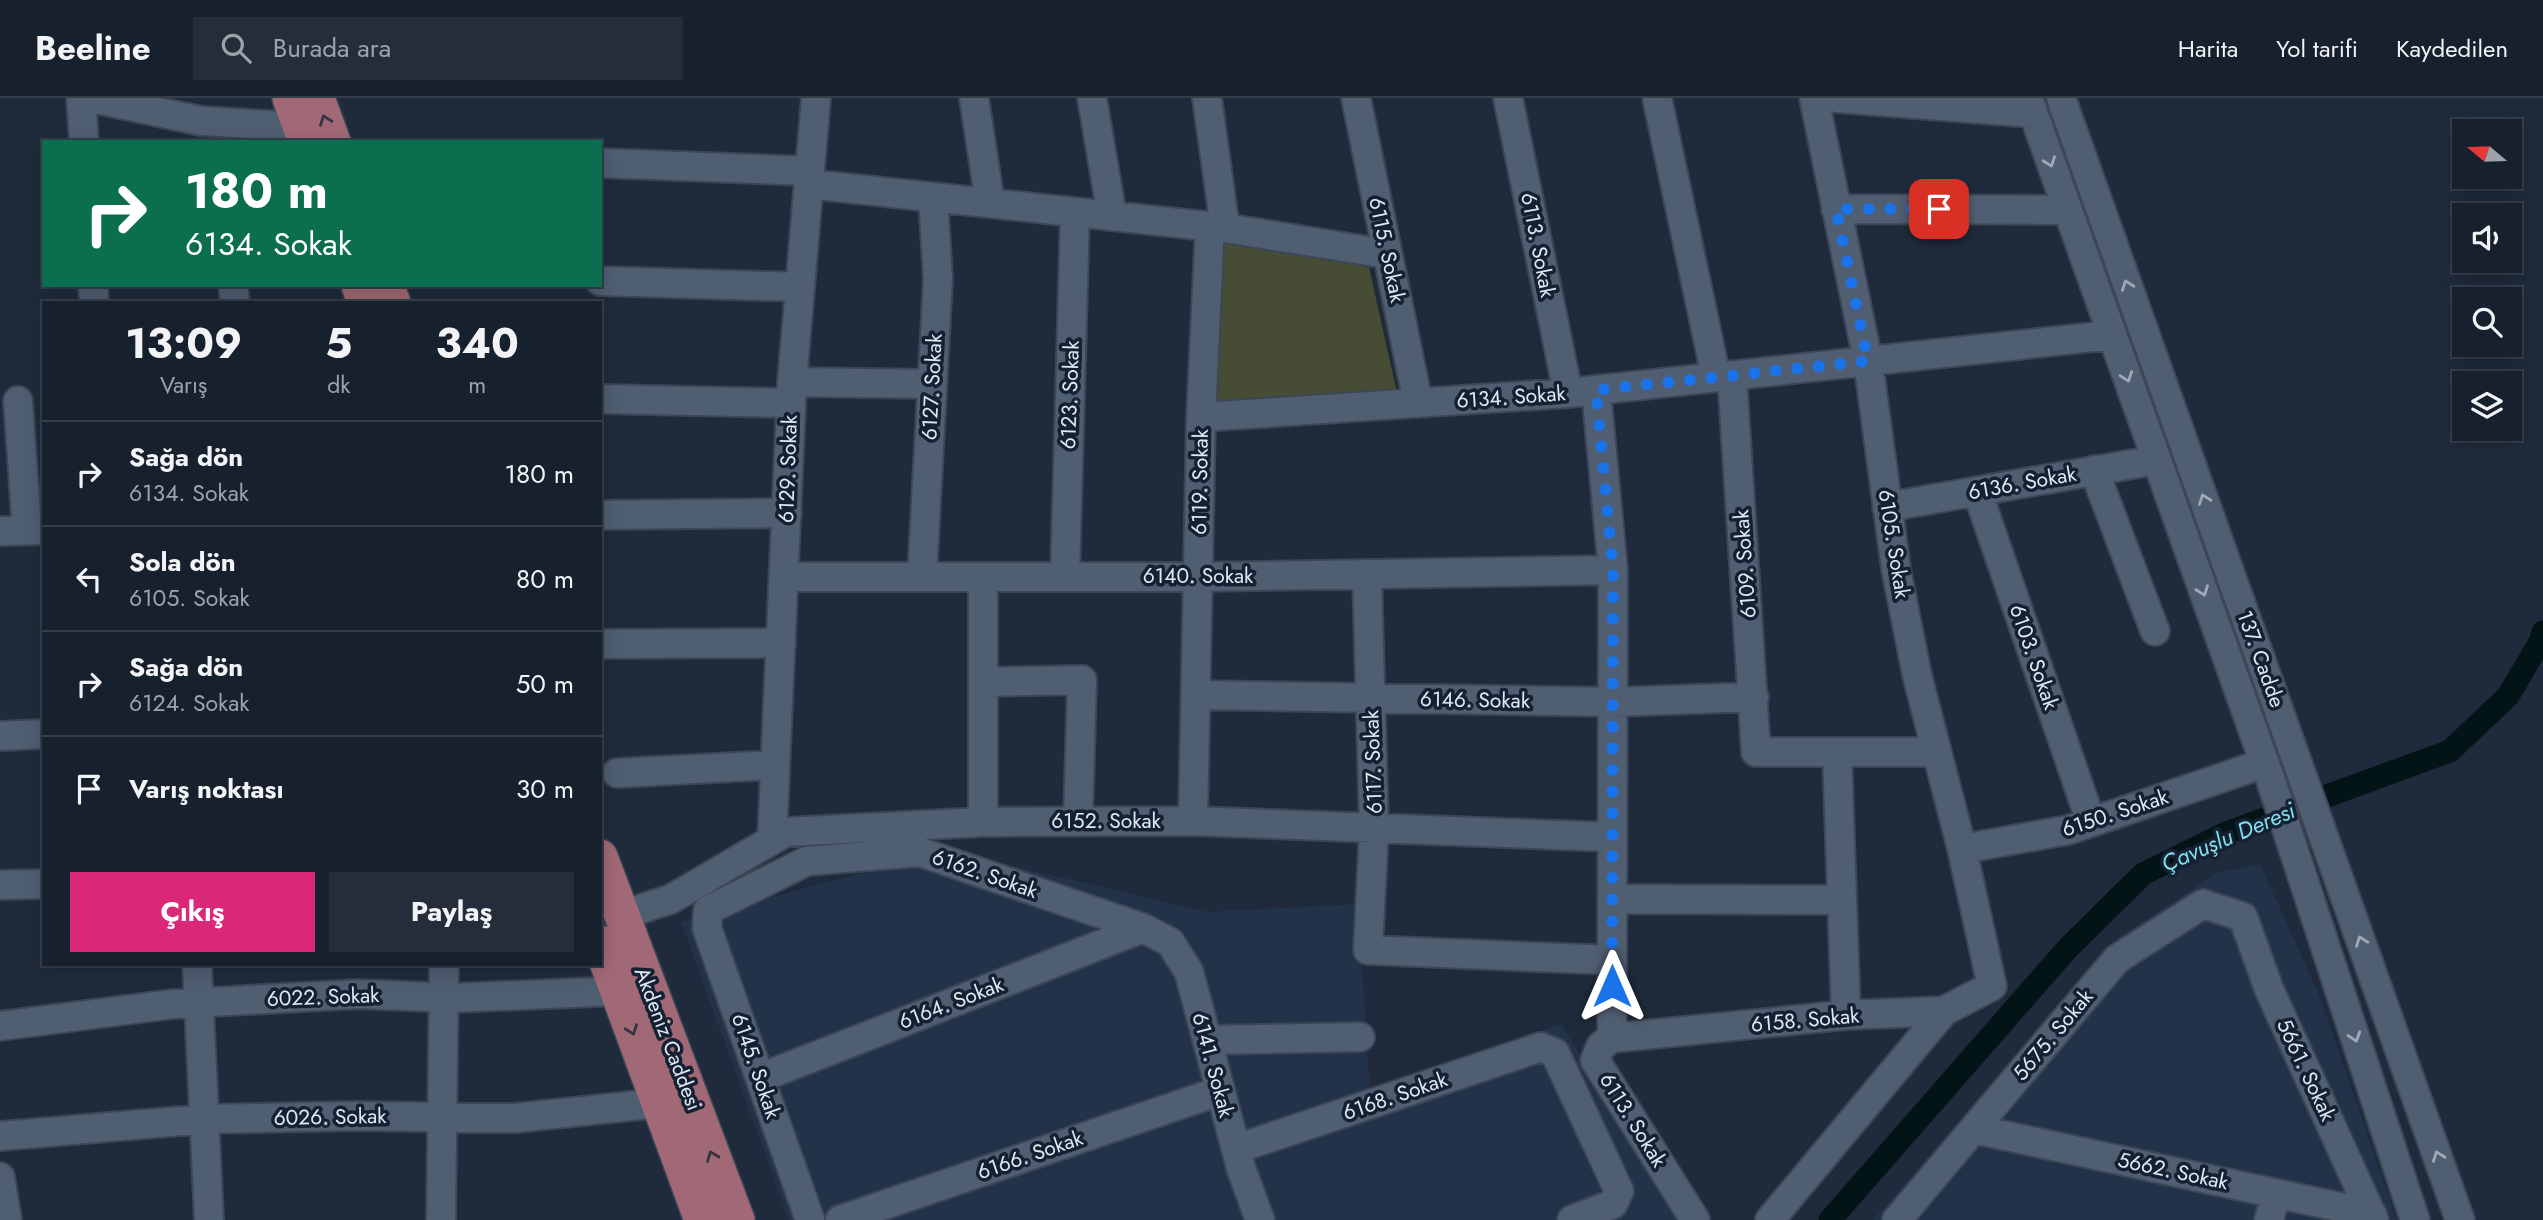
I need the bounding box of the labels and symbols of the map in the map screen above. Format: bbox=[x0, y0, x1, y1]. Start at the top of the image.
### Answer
one-way arrow bbox=[319, 114, 333, 126]
north arrow bbox=[2452, 119, 2522, 189]
one-way arrow bbox=[2042, 156, 2056, 168]
pin bbox=[1909, 179, 1969, 239]
street label: 6113. Sokak bbox=[1513, 190, 1563, 301]
street label: 6115. Sokak bbox=[1361, 195, 1413, 306]
one-way arrow bbox=[2122, 279, 2136, 291]
street label: 6127. Sokak bbox=[914, 332, 950, 441]
street label: 6123. Sokak bbox=[1053, 339, 1087, 450]
one-way arrow bbox=[2119, 370, 2133, 382]
street label: 6134. Sokak bbox=[1455, 378, 1567, 416]
street label: 6129. Sokak bbox=[771, 414, 805, 524]
street label: 6119. Sokak bbox=[1184, 428, 1216, 535]
street label: 6136. Sokak bbox=[1966, 459, 2079, 507]
street label: 6105. Sokak bbox=[1871, 487, 1918, 601]
one-way arrow bbox=[2198, 494, 2212, 506]
street label: 6109. Sokak bbox=[1726, 508, 1764, 619]
street label: 6140. Sokak bbox=[1143, 561, 1254, 591]
one-way arrow bbox=[2195, 584, 2209, 596]
street label: 6103. Sokak bbox=[2002, 600, 2066, 714]
street label: 137. Cadde bbox=[2230, 606, 2292, 712]
street label: 6146. Sokak bbox=[1420, 684, 1531, 716]
street label: 6117. Sokak bbox=[1356, 709, 1390, 815]
street label: 6150. Sokak bbox=[2058, 781, 2173, 844]
water label: Çavuşlu Deresi bbox=[2156, 793, 2301, 880]
street label: 6152. Sokak bbox=[1051, 806, 1162, 836]
street label: 6162. Sokak bbox=[928, 842, 1042, 906]
one-way arrow bbox=[2355, 936, 2369, 948]
position arrow bbox=[1575, 949, 1649, 1023]
street label: Akdeniz Caddesi bbox=[627, 963, 709, 1115]
street label: 6164. Sokak bbox=[894, 969, 1008, 1037]
street label: 6022. Sokak bbox=[266, 980, 381, 1014]
street label: 5675. Sokak bbox=[2006, 982, 2101, 1087]
street label: 6158. Sokak bbox=[1750, 1000, 1861, 1040]
street label: 6145. Sokak bbox=[724, 1009, 788, 1124]
street label: 6141. Sokak bbox=[1185, 1009, 1242, 1121]
street label: 5661. Sokak bbox=[2269, 1014, 2343, 1127]
one-way arrow bbox=[624, 1024, 638, 1036]
one-way arrow bbox=[2347, 1031, 2362, 1043]
street label: 6168. Sokak bbox=[1339, 1064, 1452, 1128]
street label: 6113. Sokak bbox=[1592, 1067, 1674, 1174]
street label: 6026. Sokak bbox=[273, 1101, 387, 1133]
street label: 6166. Sokak bbox=[973, 1123, 1088, 1187]
street label: 5662. Sokak bbox=[2115, 1145, 2232, 1197]
one-way arrow bbox=[2432, 1150, 2446, 1162]
one-way arrow bbox=[707, 1151, 721, 1163]

